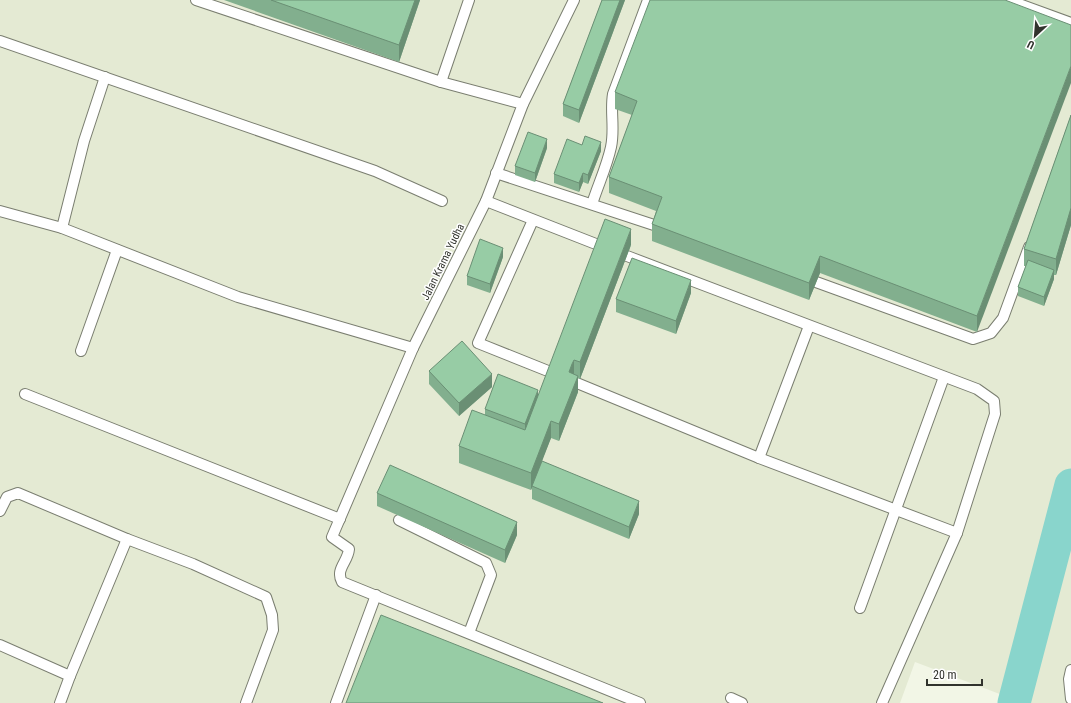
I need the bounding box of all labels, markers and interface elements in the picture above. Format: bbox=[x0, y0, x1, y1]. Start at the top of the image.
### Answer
north arrow bbox=[1015, 16, 1055, 56]
text: U bbox=[1025, 37, 1037, 52]
street label: Jalan Krama Yudha bbox=[419, 222, 467, 302]
scale bar bbox=[927, 661, 982, 687]
text: 20 m bbox=[933, 668, 957, 682]

